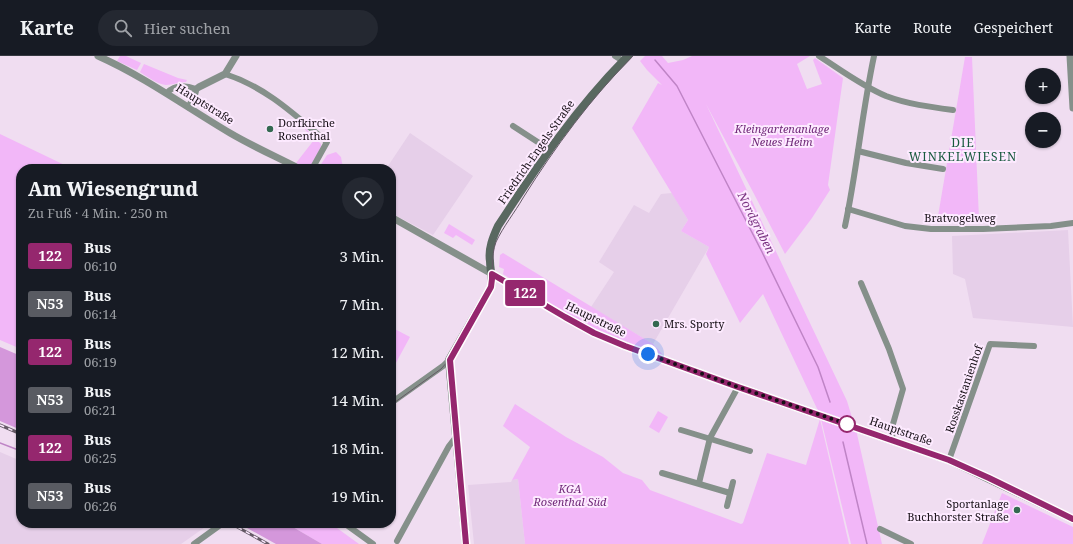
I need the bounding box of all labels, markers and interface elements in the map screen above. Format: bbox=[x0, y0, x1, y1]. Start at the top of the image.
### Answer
search box bbox=[98, 10, 378, 46]
text: Karte bbox=[20, 15, 74, 41]
icon: search bbox=[112, 17, 134, 39]
text: Hier suchen bbox=[144, 18, 230, 38]
text: Karte bbox=[855, 18, 891, 37]
text: Route bbox=[913, 18, 952, 37]
text: Gespeichert bbox=[974, 18, 1053, 37]
map controls bbox=[1025, 68, 1061, 148]
button: + bbox=[1025, 68, 1061, 104]
street label: Hauptstraße bbox=[174, 80, 237, 127]
street label: Friedrich-Engels-Straße bbox=[494, 97, 577, 207]
button: − bbox=[1025, 112, 1061, 148]
place label: Dorfkirche Rosenthal bbox=[278, 115, 335, 143]
park label: Kleingartenanlage Neues Heim bbox=[734, 121, 830, 149]
marker: Dorfkirche Rosenthal bbox=[265, 124, 275, 134]
district label: DIE WINKELWIESEN bbox=[909, 134, 1017, 165]
text: Am Wiesengrund bbox=[28, 176, 198, 202]
button: heart bbox=[342, 177, 384, 219]
water label: Nordgraben bbox=[733, 188, 779, 257]
text: Zu Fuß · 4 Min. · 250 m bbox=[28, 204, 168, 222]
street label: Bratvogelweg bbox=[924, 210, 996, 225]
text: Bus bbox=[84, 237, 111, 257]
text: 122 bbox=[38, 246, 62, 265]
text: 3 Min. bbox=[339, 246, 384, 266]
text: 06:10 bbox=[84, 257, 117, 275]
line badge: 122 bbox=[502, 280, 548, 306]
text: 122 bbox=[513, 283, 537, 302]
text: Bus bbox=[84, 285, 111, 305]
text: N53 bbox=[37, 294, 63, 313]
text: 7 Min. bbox=[339, 294, 384, 314]
street label: Hauptstraße bbox=[563, 297, 629, 340]
text: 06:14 bbox=[84, 305, 117, 323]
place label: Mrs. Sporty bbox=[664, 316, 725, 331]
marker: Mrs. Sporty bbox=[651, 319, 661, 329]
text: Bus bbox=[84, 333, 111, 353]
text: 122 bbox=[38, 342, 62, 361]
text: 12 Min. bbox=[331, 342, 384, 362]
street label: Rosskastanienhof bbox=[941, 342, 986, 435]
your location bbox=[638, 344, 658, 364]
text: 06:19 bbox=[84, 353, 117, 371]
text: Bus bbox=[84, 381, 111, 401]
text: N53 bbox=[37, 390, 63, 409]
text: 14 Min. bbox=[331, 390, 384, 410]
text: 06:21 bbox=[84, 401, 117, 419]
street label: Hauptstraße bbox=[868, 413, 935, 448]
unlabelled marker bbox=[838, 415, 856, 433]
text: Bus bbox=[84, 429, 111, 449]
text: 122 bbox=[38, 438, 62, 457]
text: 18 Min. bbox=[331, 438, 384, 458]
text: 06:25 bbox=[84, 449, 117, 467]
text: Bus bbox=[84, 477, 111, 497]
park label: KGA Rosenthal Süd bbox=[533, 481, 607, 509]
text: N53 bbox=[37, 486, 63, 505]
text: 19 Min. bbox=[331, 486, 384, 506]
place label: Sportanlage Buchhorster Straße bbox=[907, 496, 1009, 524]
text: 06:26 bbox=[84, 497, 117, 515]
marker: Sportanlage Buchhorster Straße bbox=[1012, 505, 1022, 515]

